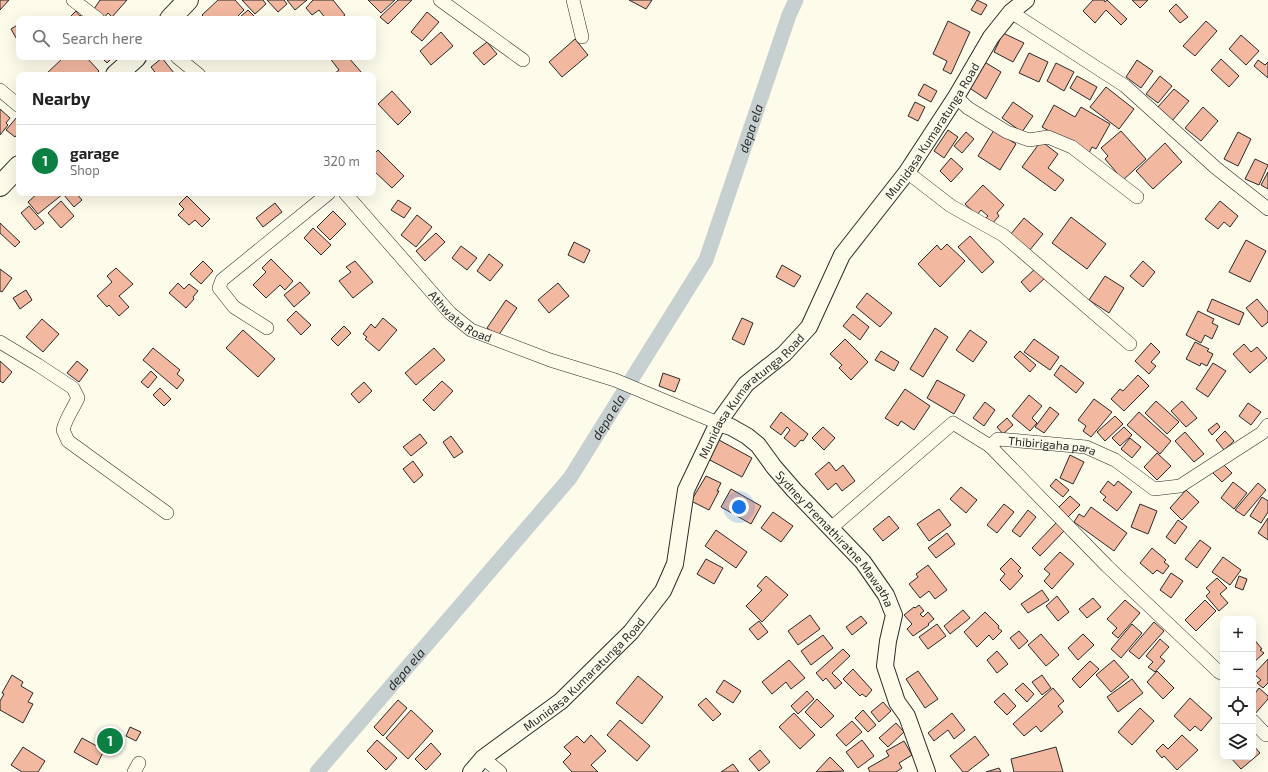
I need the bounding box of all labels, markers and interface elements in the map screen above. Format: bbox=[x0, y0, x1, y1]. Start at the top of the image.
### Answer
search box bbox=[16, 16, 376, 60]
icon: search bbox=[30, 27, 52, 49]
text: Search here bbox=[62, 29, 143, 47]
street label: Munidasa Kumaratunga Road bbox=[882, 60, 982, 202]
text: Nearby bbox=[32, 88, 90, 108]
water label: depa ela bbox=[735, 102, 766, 155]
text: garage bbox=[70, 144, 119, 162]
text: 1 bbox=[42, 153, 48, 169]
text: 320 m bbox=[323, 153, 360, 169]
text: Shop bbox=[70, 162, 100, 178]
street label: Athwata Road bbox=[426, 287, 494, 344]
street label: Munidasa Kumaratunga Road bbox=[695, 330, 807, 461]
water label: depa ela bbox=[588, 391, 628, 442]
street label: Thibirigaha para bbox=[1008, 433, 1099, 458]
street label: Sydney Premathiratne Mawatha bbox=[773, 468, 897, 609]
your location bbox=[729, 497, 749, 517]
street label: Munidasa Kumaratunga Road bbox=[520, 614, 647, 733]
map controls bbox=[1220, 616, 1256, 760]
button: + bbox=[1220, 616, 1256, 652]
water label: depa ela bbox=[383, 645, 428, 693]
button: − bbox=[1220, 652, 1256, 688]
button: locate bbox=[1220, 688, 1256, 724]
button: layers bbox=[1220, 724, 1256, 760]
pin: 1 bbox=[97, 726, 123, 756]

